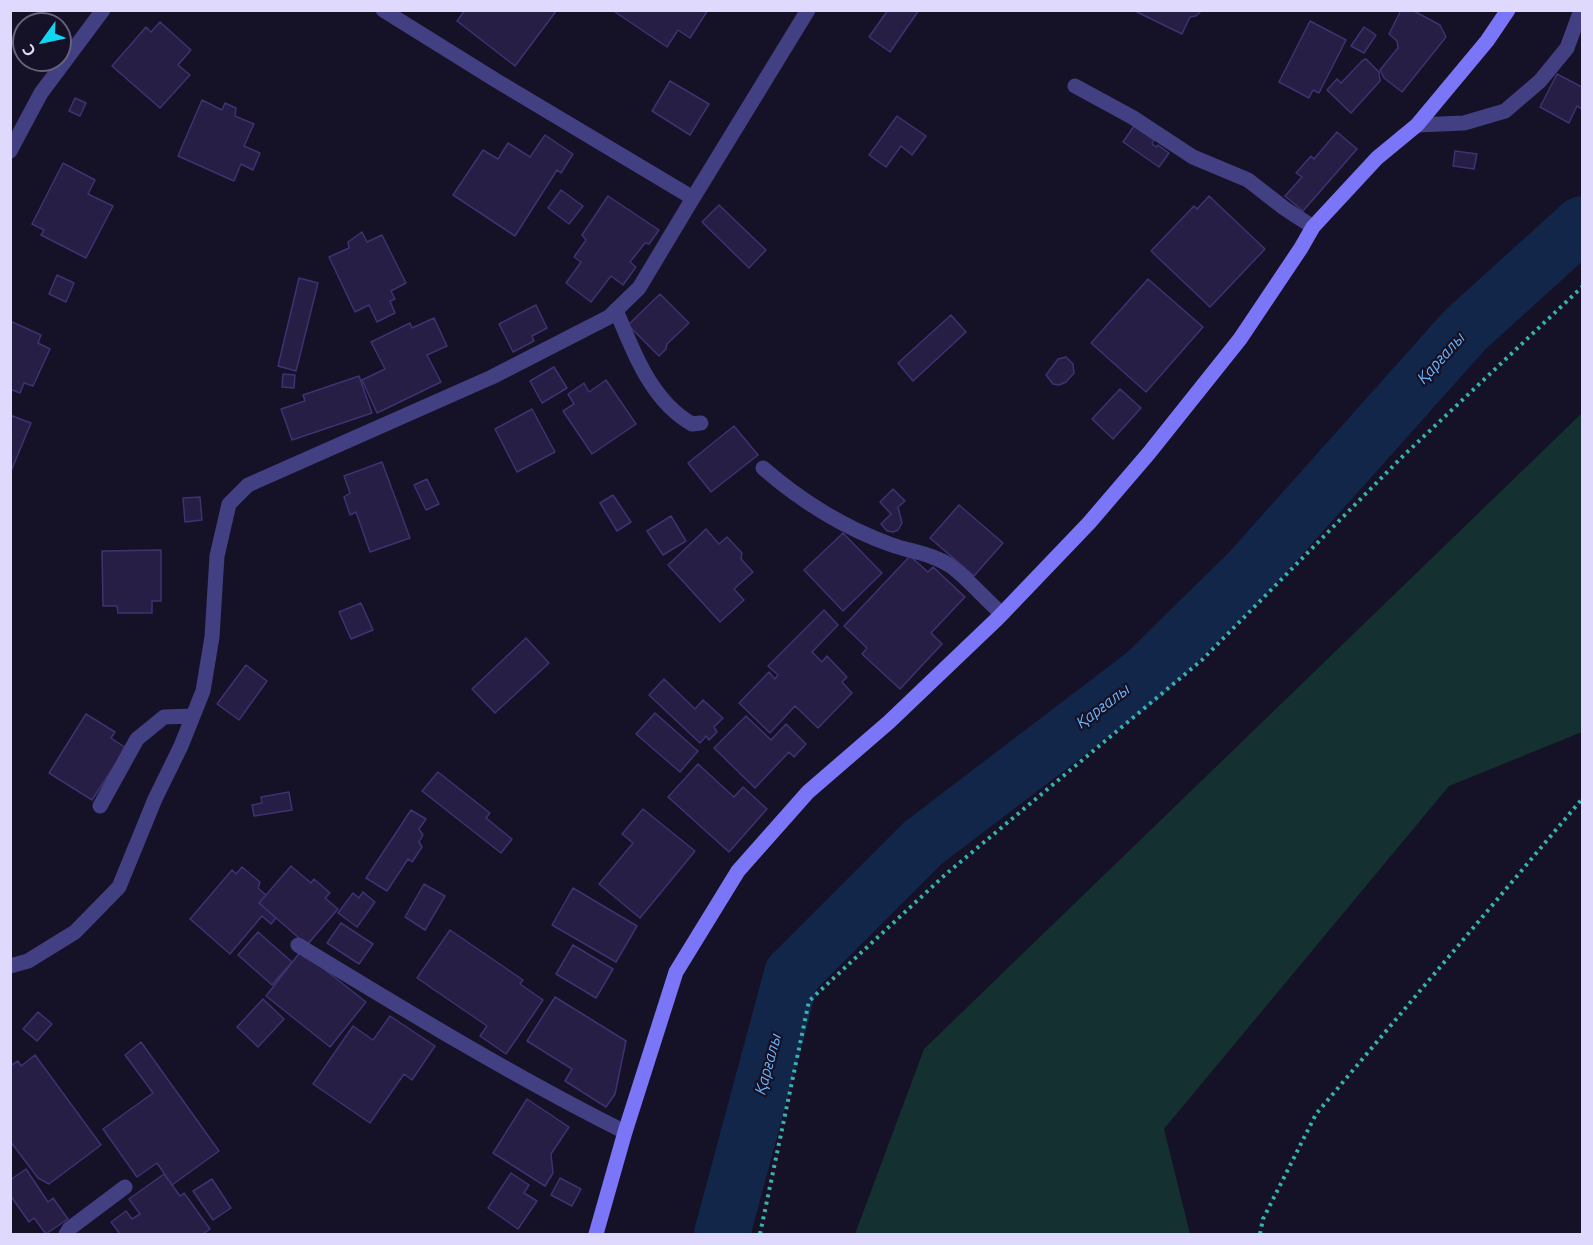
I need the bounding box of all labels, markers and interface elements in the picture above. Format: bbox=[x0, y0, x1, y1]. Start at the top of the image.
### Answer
north arrow bbox=[12, 12, 72, 72]
text: С bbox=[18, 42, 39, 60]
water label: Қарғалы bbox=[1413, 328, 1469, 388]
water label: Қарғалы bbox=[1072, 680, 1134, 732]
water label: Қарғалы bbox=[751, 1031, 785, 1097]

